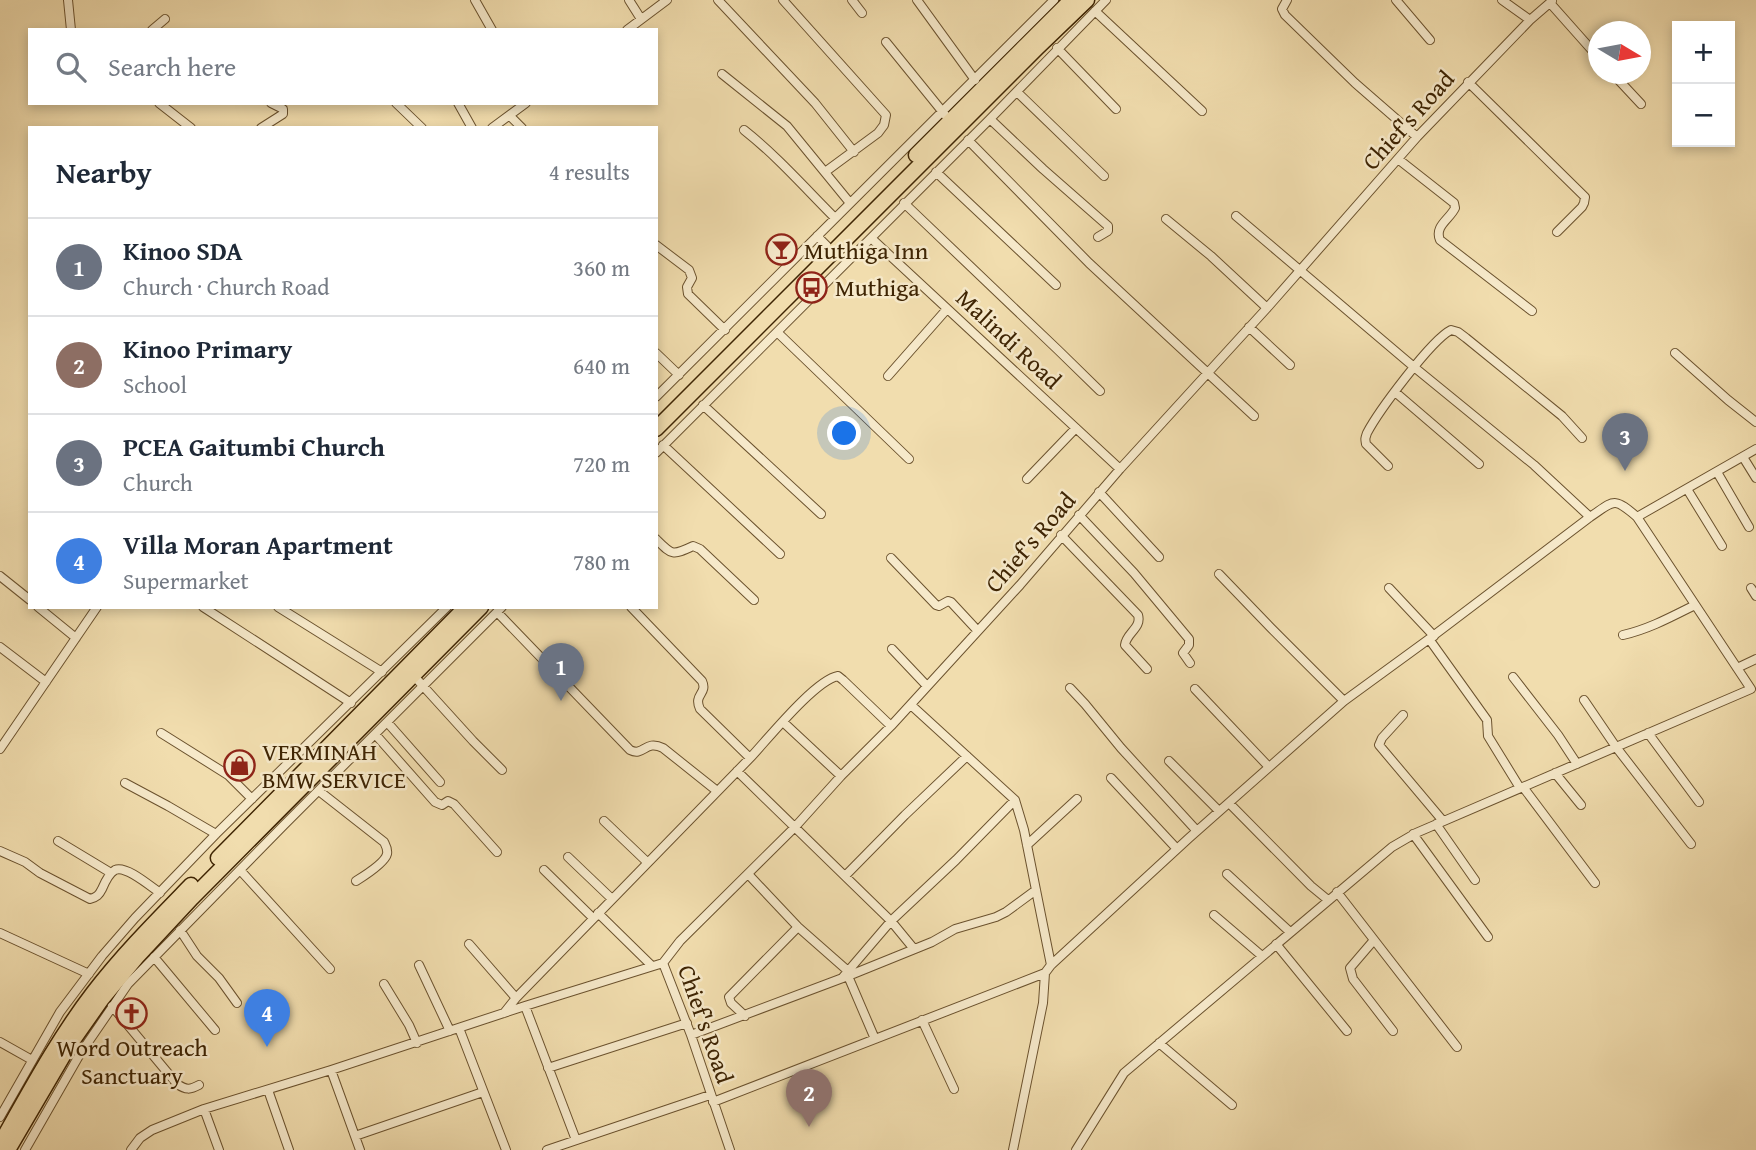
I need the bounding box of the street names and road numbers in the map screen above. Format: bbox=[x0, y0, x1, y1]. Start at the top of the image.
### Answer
street label: Chief's Road bbox=[1354, 62, 1462, 178]
street label: Malindi Road bbox=[948, 281, 1070, 397]
street label: Chief's Road bbox=[976, 484, 1084, 600]
street label: Chief's Road bbox=[669, 960, 743, 1088]

